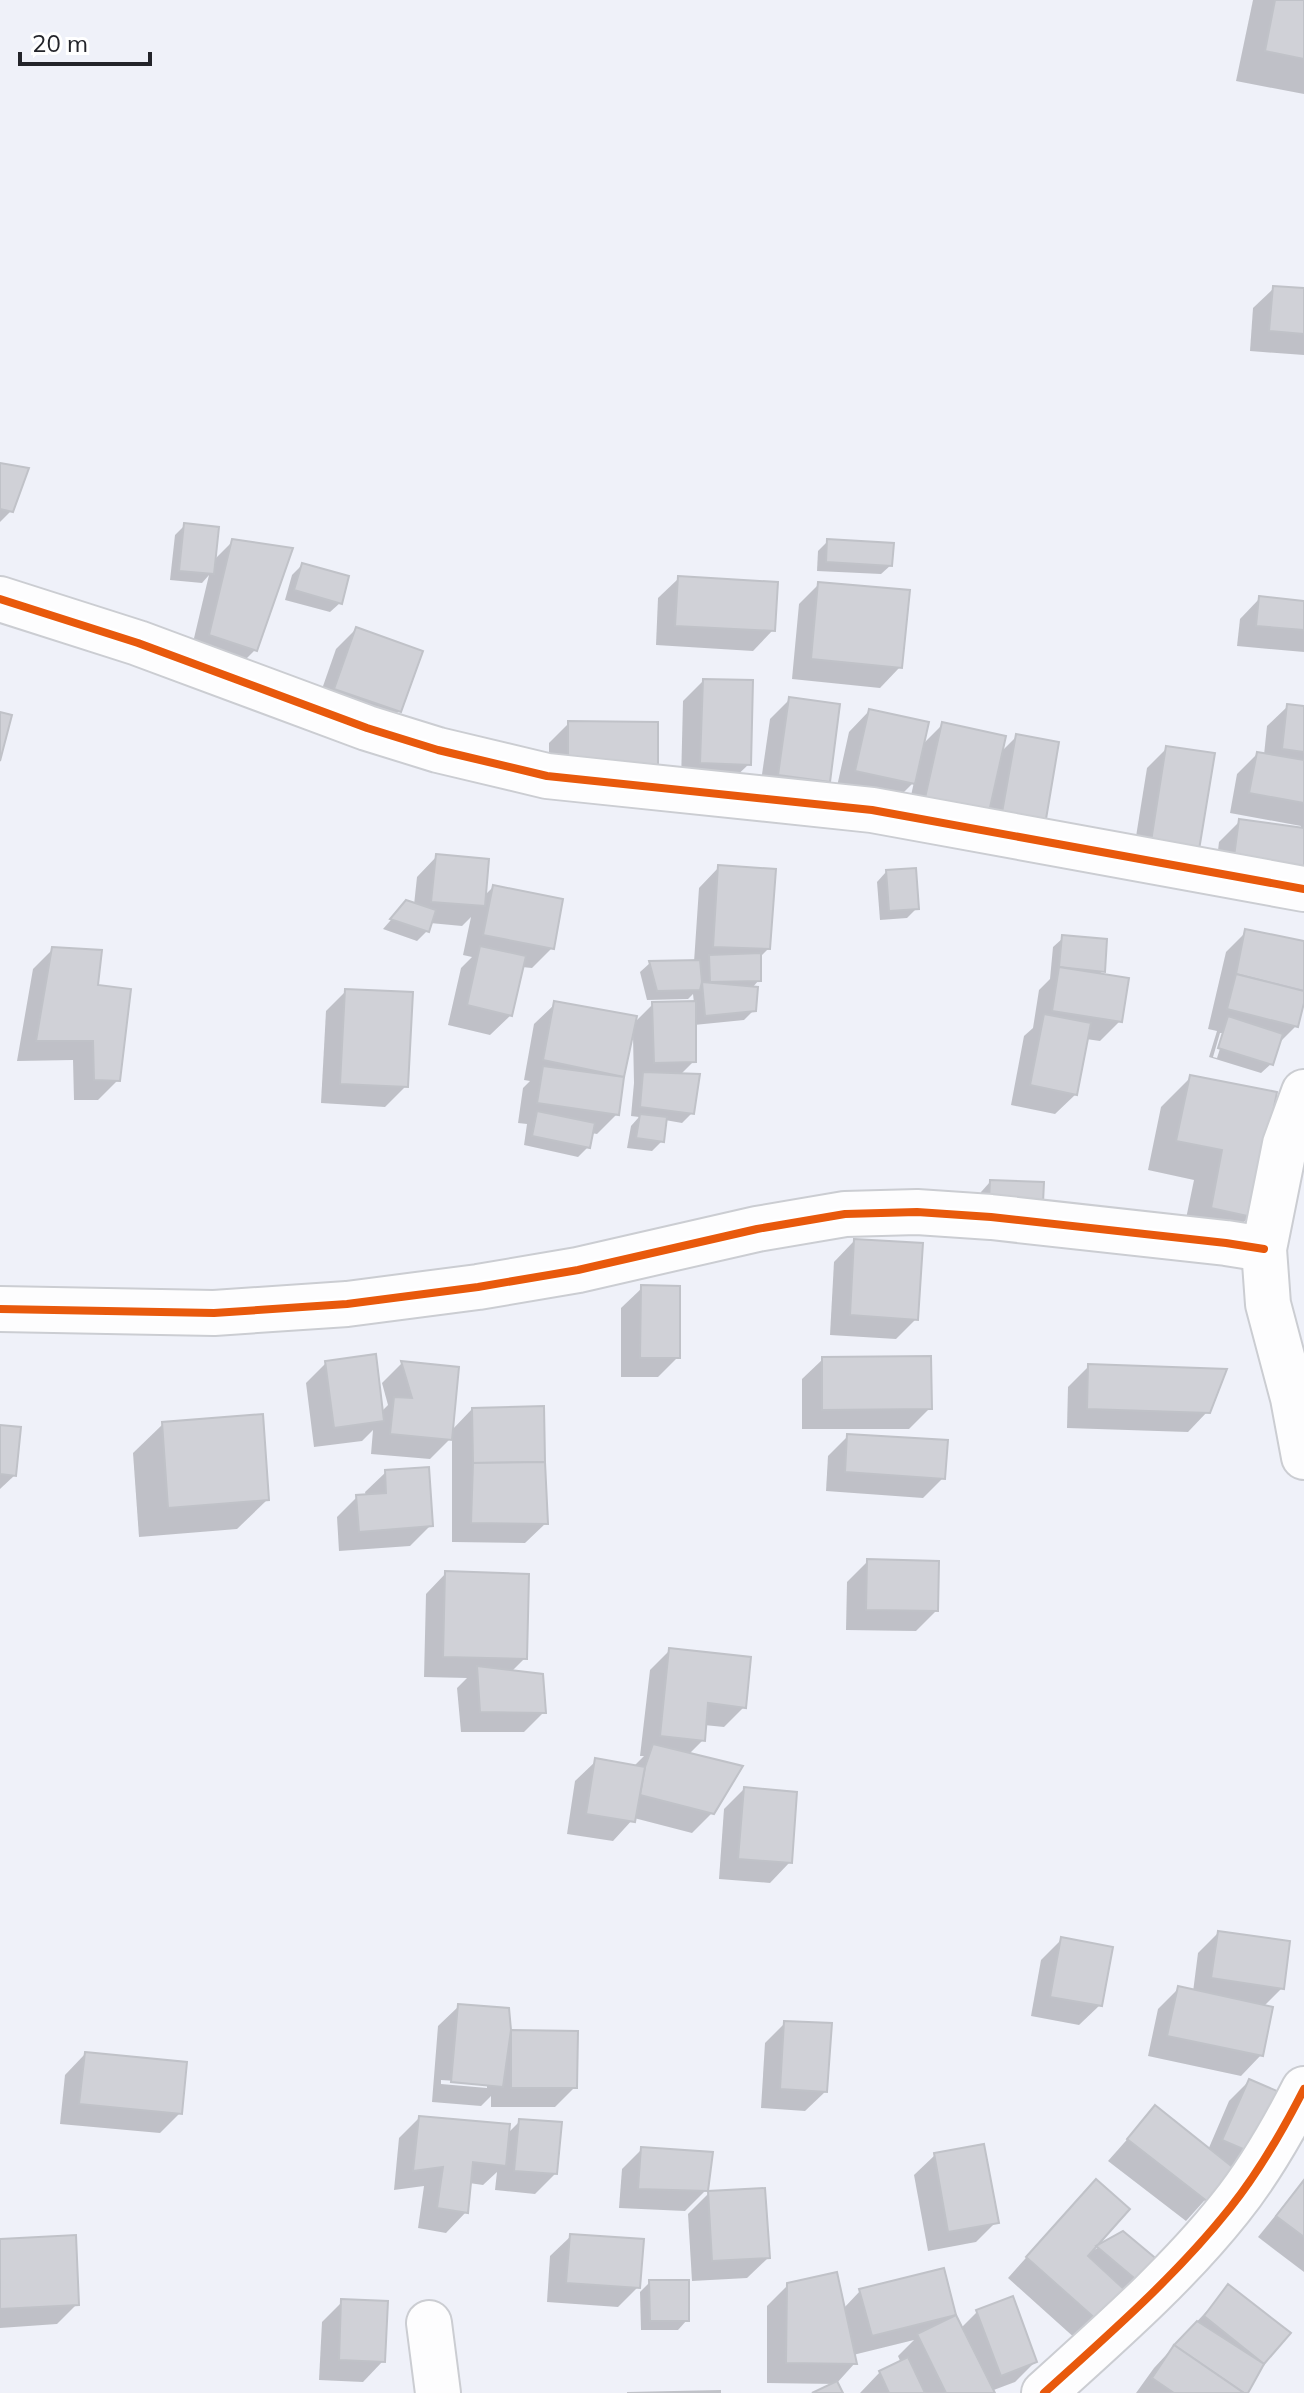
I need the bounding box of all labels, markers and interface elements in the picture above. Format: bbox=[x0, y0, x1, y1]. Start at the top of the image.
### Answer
scale bar bbox=[20, 16, 150, 66]
text: 20 m bbox=[32, 28, 88, 58]

